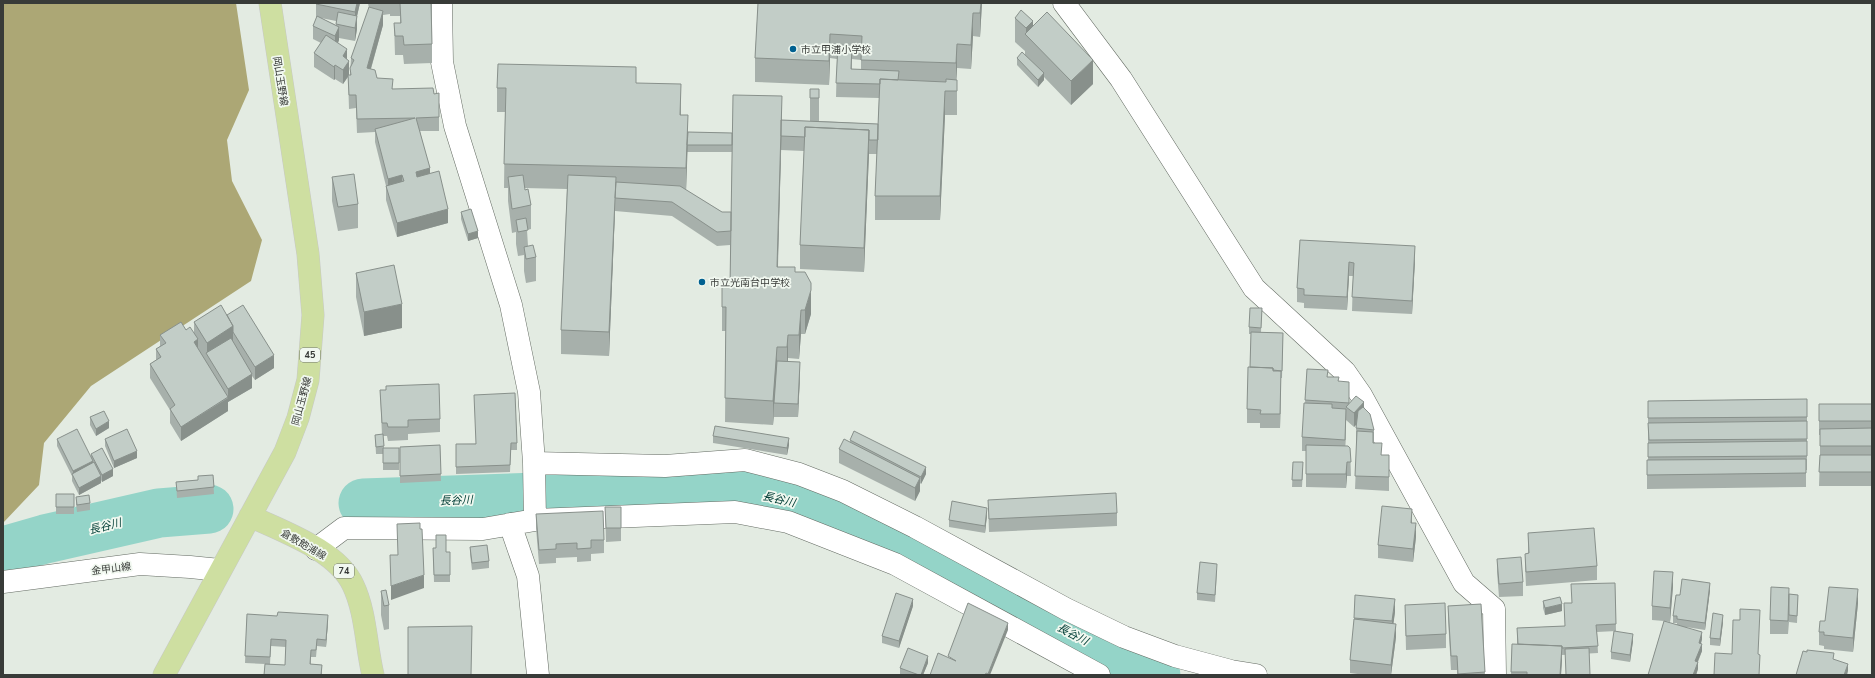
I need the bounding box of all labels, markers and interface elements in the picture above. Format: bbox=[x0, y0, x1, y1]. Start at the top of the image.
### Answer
place label: 市立甲浦小学校 bbox=[801, 43, 871, 57]
marker: 市立甲浦小学校 bbox=[788, 44, 798, 54]
street label: 岡山玉野線 bbox=[269, 55, 291, 107]
place label: 市立光南台中学校 bbox=[710, 276, 790, 290]
marker: 市立光南台中学校 bbox=[697, 277, 707, 287]
road number: 45 bbox=[300, 348, 320, 362]
street label: 岡山玉野線 bbox=[289, 375, 315, 427]
water label: 長谷川 bbox=[761, 488, 798, 511]
water label: 長谷川 bbox=[439, 492, 474, 509]
water label: 長谷川 bbox=[87, 515, 124, 538]
street label: 倉敷飽浦線 bbox=[278, 526, 329, 563]
street label: 金甲山線 bbox=[90, 560, 132, 578]
road number: 74 bbox=[334, 564, 354, 578]
water label: 長谷川 bbox=[1055, 620, 1092, 649]

